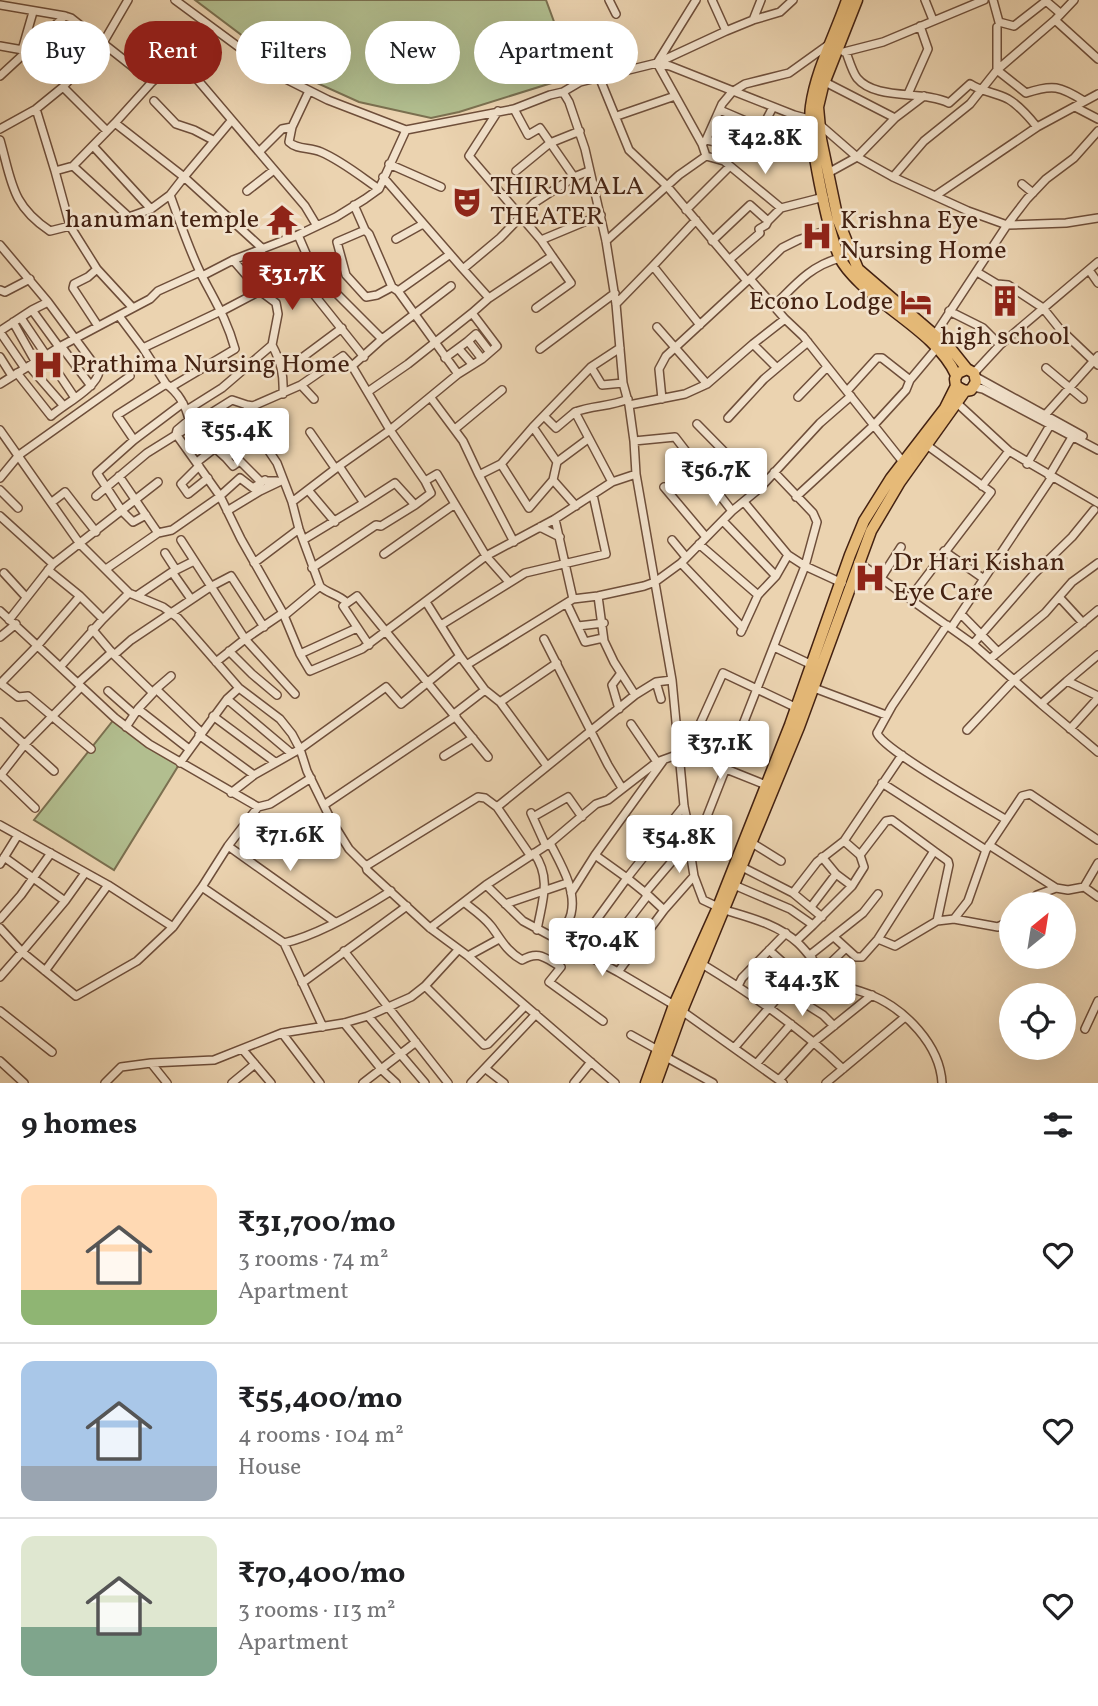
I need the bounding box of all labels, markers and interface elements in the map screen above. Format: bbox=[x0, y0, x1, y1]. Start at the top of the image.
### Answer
chip: Buy bbox=[21, 21, 110, 84]
chip: Rent bbox=[124, 21, 222, 84]
chip: Filters bbox=[236, 21, 351, 84]
chip: New bbox=[365, 21, 460, 84]
chip: Apartment bbox=[474, 21, 638, 84]
pin: ₹42.8K bbox=[708, 116, 822, 176]
text: ₹42.8K bbox=[728, 123, 802, 155]
place label: THIRUMALA THEATER bbox=[490, 169, 644, 235]
theatre icon: THIRUMALA THEATER bbox=[450, 185, 484, 219]
place label: hanuman temple bbox=[65, 202, 259, 238]
temple icon: hanuman temple bbox=[265, 203, 299, 237]
place label: Krishna Eye Nursing Home bbox=[840, 203, 1007, 269]
hospital icon: Krishna Eye Nursing Home bbox=[800, 219, 834, 253]
pin: ₹31.7K bbox=[235, 252, 349, 312]
text: ₹31.7K bbox=[258, 259, 326, 291]
place label: Econo Lodge bbox=[749, 284, 893, 320]
building icon: high school bbox=[988, 284, 1022, 318]
hotel icon: Econo Lodge bbox=[899, 285, 933, 319]
place label: high school bbox=[940, 319, 1070, 355]
place label: Prathima Nursing Home bbox=[71, 347, 350, 383]
hospital icon: Prathima Nursing Home bbox=[31, 348, 65, 382]
pin: ₹55.4K bbox=[180, 408, 294, 468]
text: ₹55.4K bbox=[201, 415, 273, 447]
pin: ₹56.7K bbox=[659, 448, 773, 508]
text: ₹56.7K bbox=[681, 455, 751, 487]
place label: Dr Hari Kishan Eye Care bbox=[893, 545, 1065, 611]
hospital icon: Dr Hari Kishan Eye Care bbox=[853, 561, 887, 595]
pin: ₹37.1K bbox=[663, 722, 777, 781]
text: ₹37.1K bbox=[687, 728, 753, 760]
pin: ₹71.6K bbox=[233, 814, 347, 873]
pin: ₹54.8K bbox=[622, 816, 736, 875]
text: ₹71.6K bbox=[256, 820, 324, 852]
text: ₹54.8K bbox=[642, 822, 716, 854]
north arrow bbox=[999, 892, 1076, 970]
map controls bbox=[999, 892, 1076, 1060]
pin: ₹70.4K bbox=[545, 918, 659, 978]
text: ₹70.4K bbox=[565, 925, 639, 957]
pin: ₹44.3K bbox=[745, 958, 859, 1018]
text: ₹44.3K bbox=[764, 965, 840, 997]
button: locate bbox=[999, 983, 1076, 1060]
text: 9 homes bbox=[21, 1104, 137, 1146]
icon: filters bbox=[1039, 1106, 1077, 1144]
text: ₹31,700/mo bbox=[238, 1202, 396, 1244]
icon: home bbox=[77, 1213, 161, 1297]
icon: heart bbox=[1039, 1236, 1077, 1274]
text: 3 rooms · 74 m² bbox=[238, 1244, 388, 1276]
text: Apartment bbox=[238, 1276, 349, 1308]
text: ₹55,400/mo bbox=[238, 1378, 402, 1420]
icon: home bbox=[77, 1389, 161, 1473]
icon: heart bbox=[1039, 1412, 1077, 1450]
text: 4 rooms · 104 m² bbox=[238, 1420, 404, 1452]
text: House bbox=[238, 1452, 301, 1484]
text: ₹70,400/mo bbox=[238, 1553, 405, 1595]
icon: home bbox=[77, 1564, 161, 1648]
icon: heart bbox=[1039, 1587, 1077, 1625]
text: 3 rooms · 113 m² bbox=[238, 1595, 396, 1627]
text: Apartment bbox=[238, 1627, 349, 1659]

